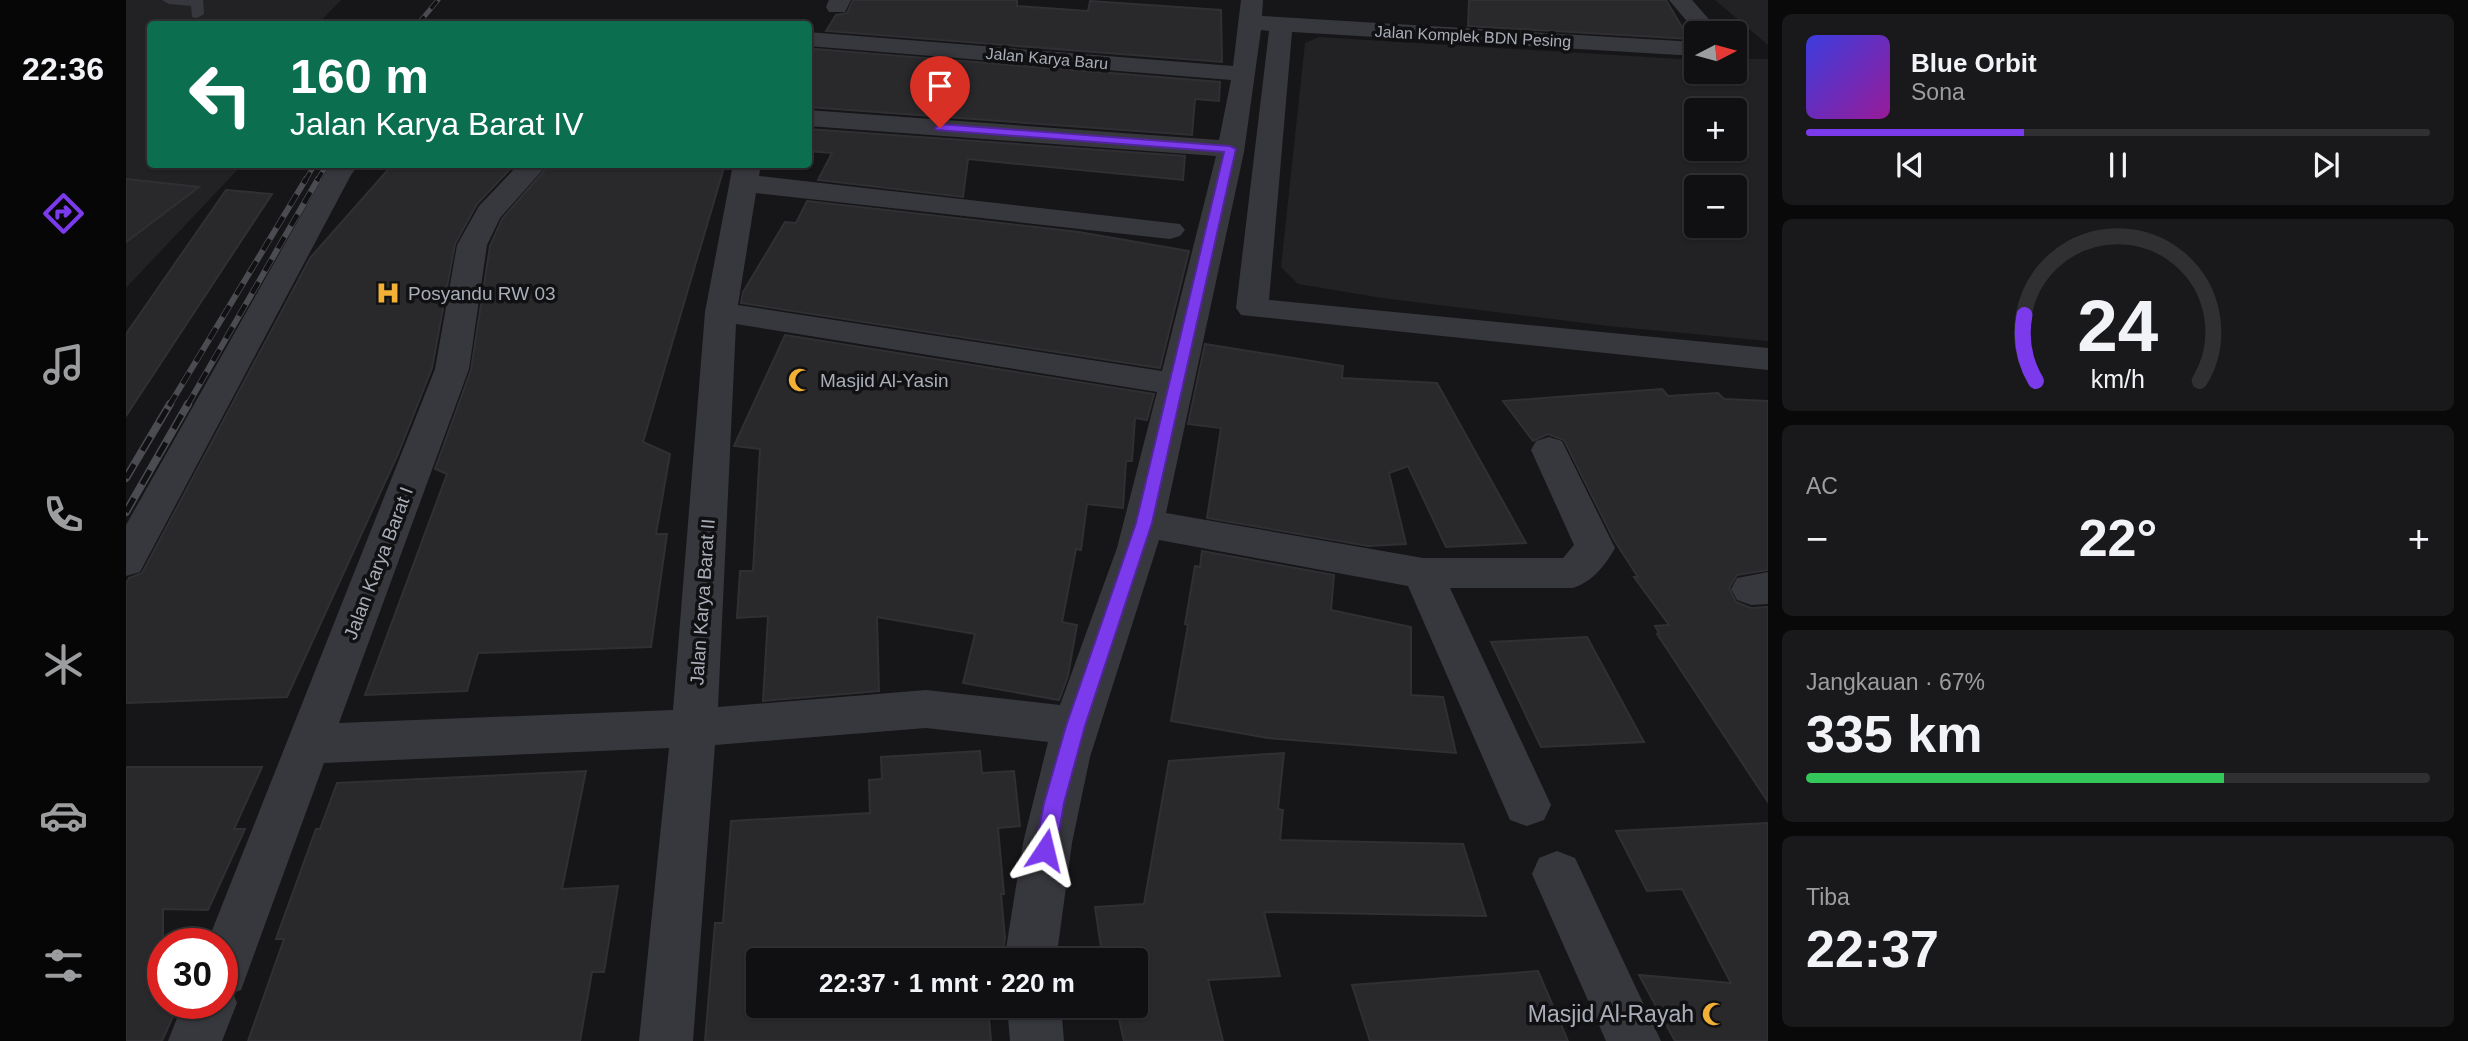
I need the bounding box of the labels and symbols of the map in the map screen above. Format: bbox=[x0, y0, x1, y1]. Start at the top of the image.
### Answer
north arrow bbox=[1684, 21, 1746, 84]
street label: Jalan Komplek BDN Pesing bbox=[1374, 23, 1572, 50]
street label: Jalan Karya Baru bbox=[985, 45, 1109, 72]
pin bbox=[910, 56, 970, 128]
hospital icon: Posyandu RW 03 bbox=[374, 279, 402, 307]
place label: Posyandu RW 03 bbox=[408, 283, 556, 304]
mosque icon: Masjid Al-Yasin bbox=[786, 366, 814, 394]
place label: Masjid Al-Yasin bbox=[820, 370, 948, 391]
street label: Jalan Karya Barat I bbox=[340, 484, 417, 642]
street label: Jalan Karya Barat II bbox=[686, 518, 719, 686]
position arrow bbox=[1008, 813, 1082, 887]
speed limit sign: 30 bbox=[147, 928, 238, 1019]
mosque icon: Masjid Al-Rayah bbox=[1700, 1000, 1728, 1028]
place label: Masjid Al-Rayah bbox=[1528, 1001, 1694, 1027]

